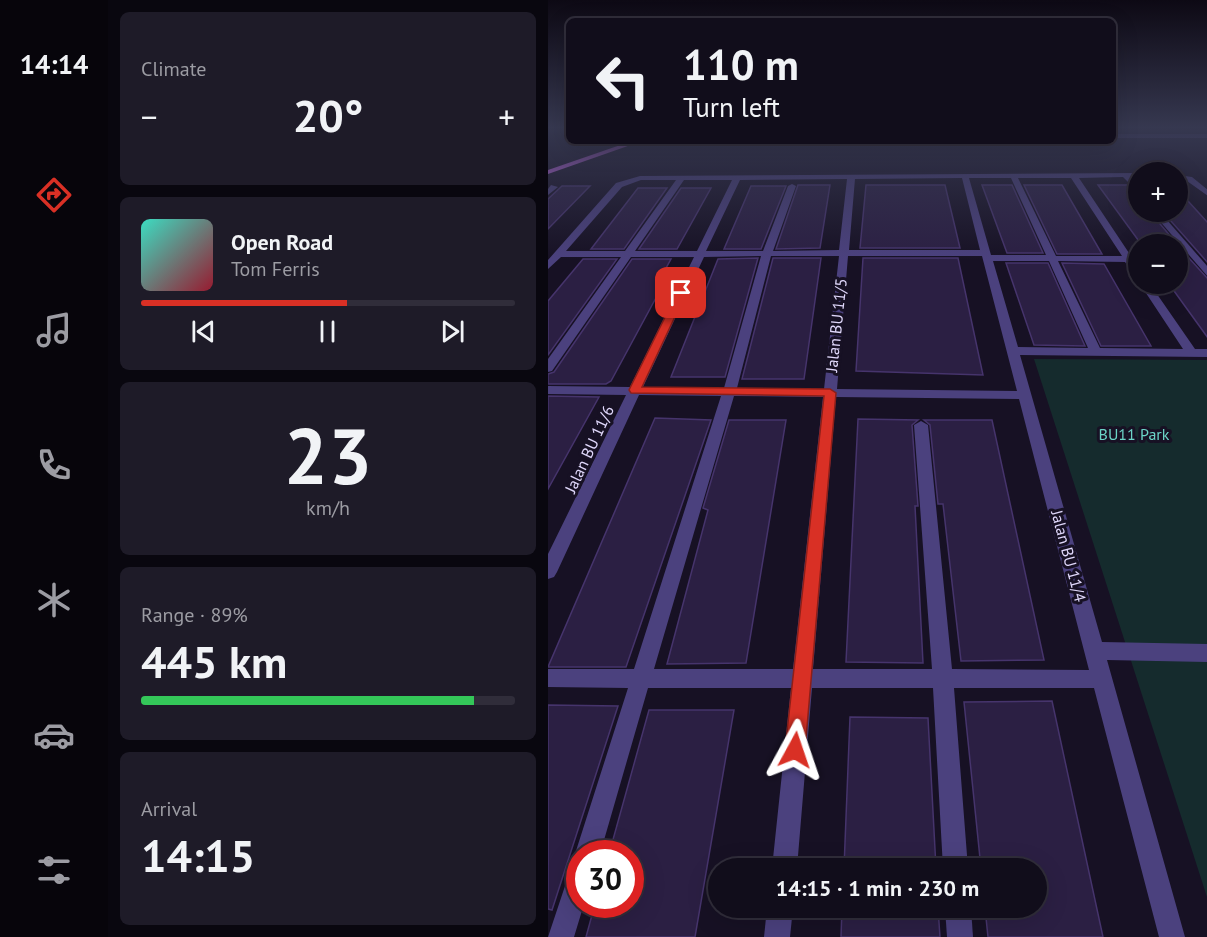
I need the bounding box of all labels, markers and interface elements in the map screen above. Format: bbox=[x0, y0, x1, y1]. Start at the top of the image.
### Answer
text: 110 m bbox=[683, 37, 799, 92]
icon: left bbox=[584, 42, 662, 120]
text: 14:14 bbox=[20, 47, 88, 81]
text: Climate bbox=[141, 56, 207, 82]
text: 20° bbox=[293, 86, 363, 144]
text: Turn left bbox=[683, 90, 780, 124]
text: − bbox=[141, 95, 158, 138]
text: + bbox=[498, 95, 515, 138]
map controls bbox=[1128, 162, 1188, 294]
button: + bbox=[1128, 162, 1188, 222]
icon: directions bbox=[33, 174, 75, 216]
text: Open Road bbox=[231, 228, 333, 256]
button: − bbox=[1128, 234, 1188, 294]
text: Tom Ferris bbox=[231, 256, 320, 282]
pin bbox=[655, 267, 706, 318]
icon: arrive bbox=[664, 276, 697, 309]
street label: Jalan BU 11/5 bbox=[821, 277, 851, 374]
icon: music bbox=[33, 309, 75, 351]
icon: previous bbox=[187, 315, 220, 348]
icon: pause bbox=[311, 315, 344, 348]
icon: next bbox=[436, 315, 469, 348]
street label: Jalan BU 11/6 bbox=[560, 402, 618, 497]
text: 23 bbox=[284, 405, 372, 506]
park label: BU11 Park bbox=[1099, 424, 1170, 444]
icon: phone bbox=[33, 444, 75, 486]
text: km/h bbox=[306, 495, 350, 521]
street label: Jalan BU 11/4 bbox=[1047, 507, 1091, 604]
icon: climate bbox=[33, 579, 75, 621]
text: Range · 89% bbox=[141, 602, 248, 628]
text: 445 km bbox=[141, 632, 287, 690]
icon: car bbox=[33, 714, 75, 756]
position arrow bbox=[763, 718, 827, 782]
text: Arrival bbox=[141, 796, 197, 822]
text: 14:15 bbox=[141, 826, 255, 884]
speed limit sign: 30 bbox=[566, 840, 644, 918]
icon: filters bbox=[33, 849, 75, 891]
text: 14:15 · 1 min · 230 m bbox=[776, 874, 979, 902]

